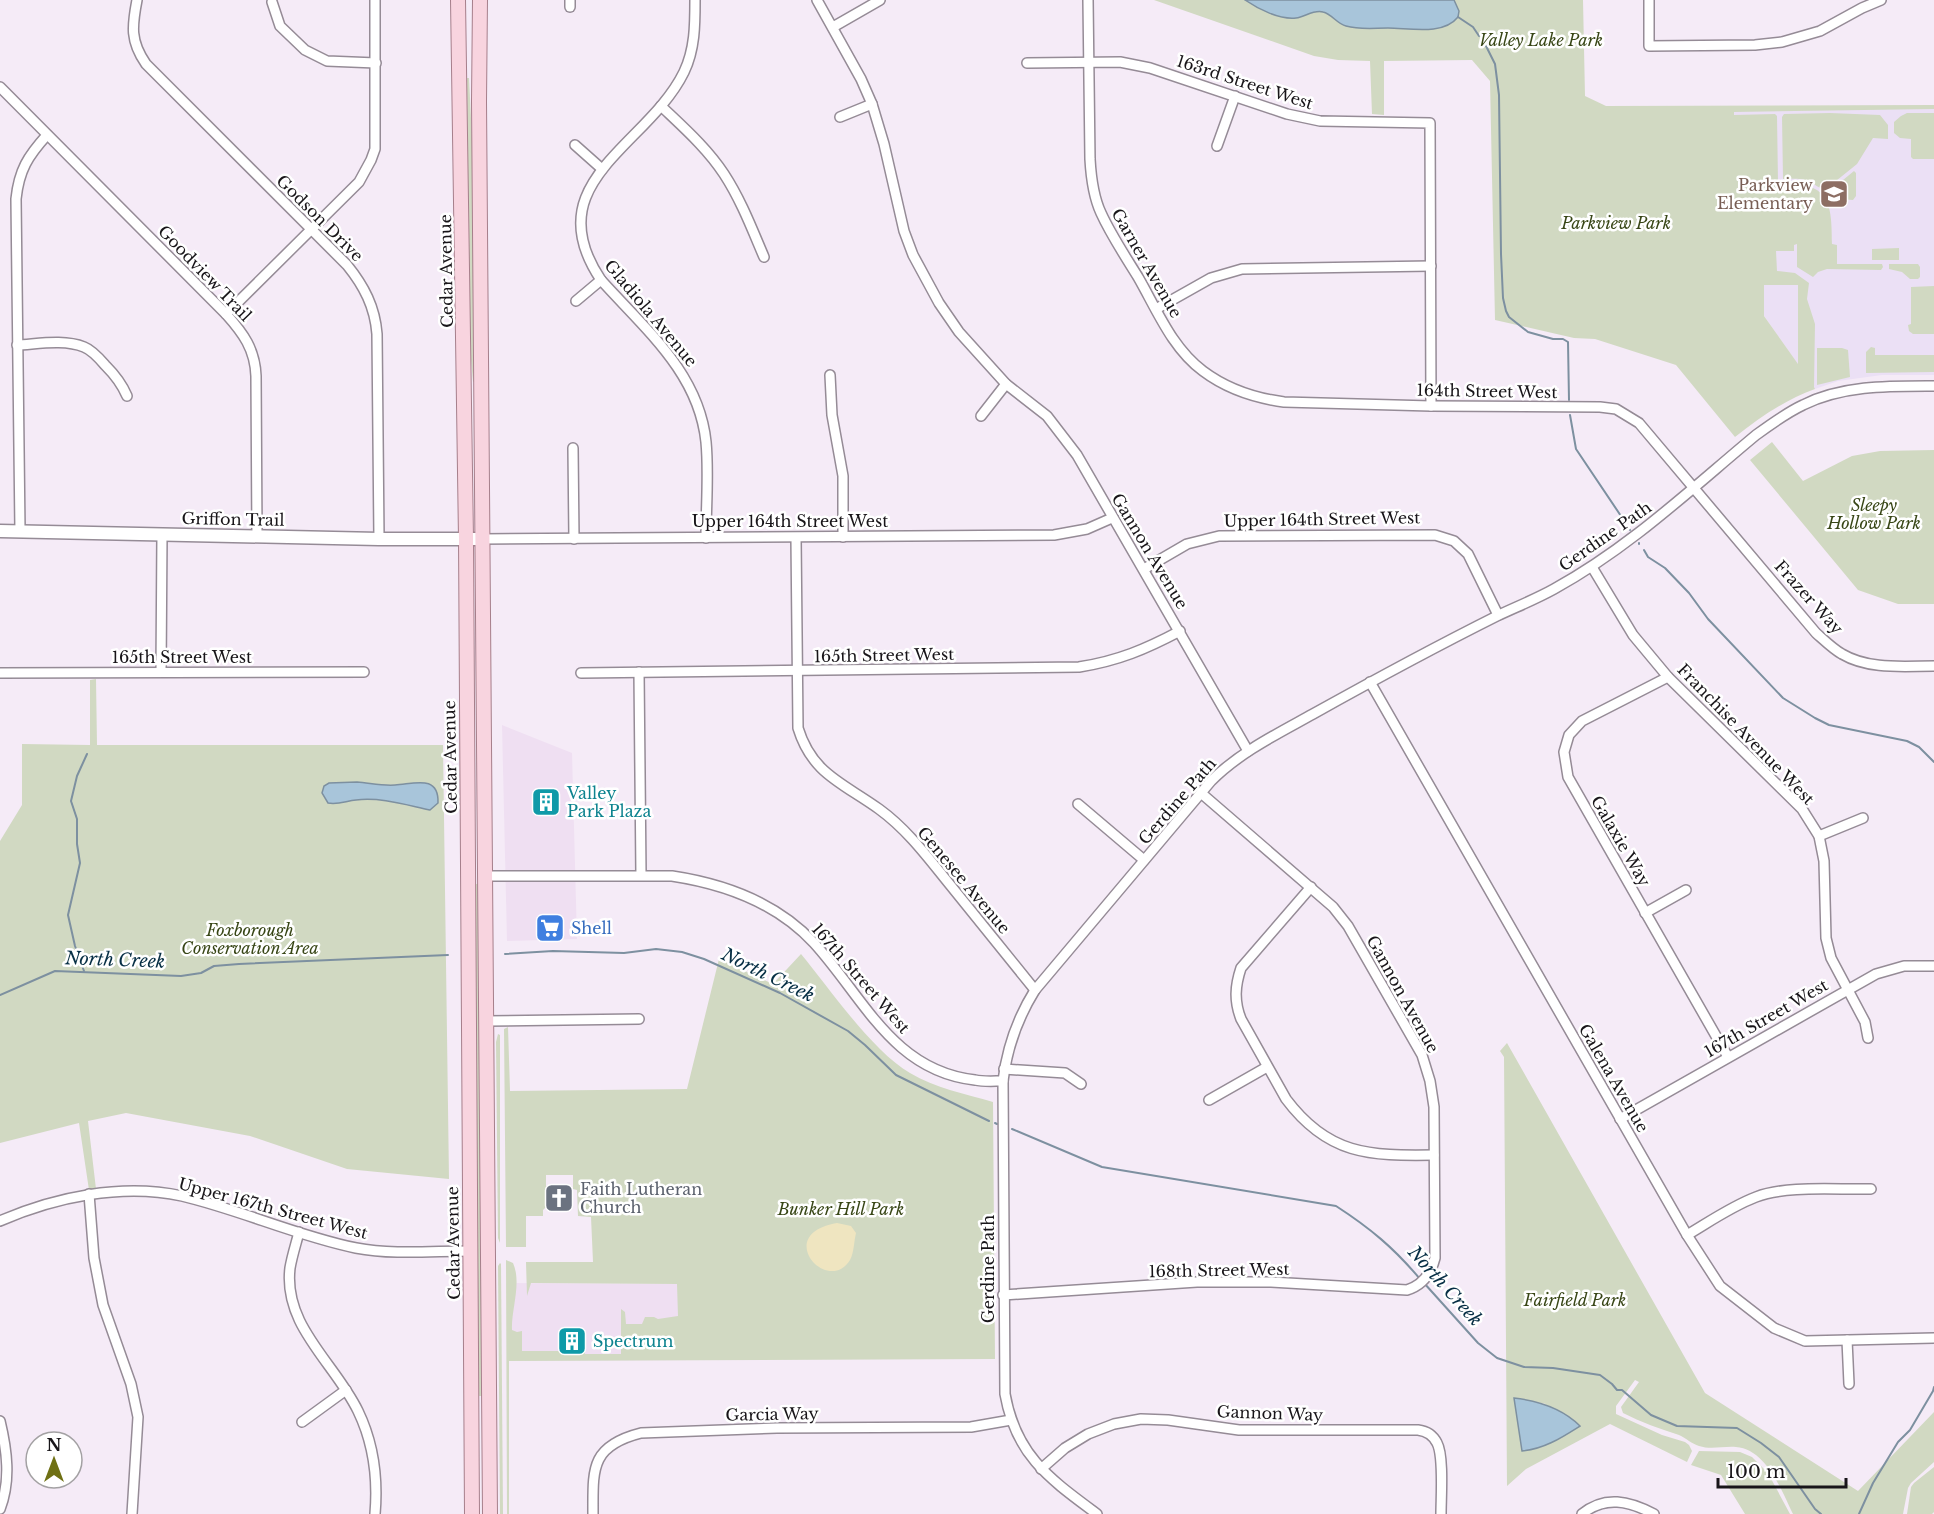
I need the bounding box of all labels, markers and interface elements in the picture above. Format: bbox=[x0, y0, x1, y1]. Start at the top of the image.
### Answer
park label: Valley Lake Park bbox=[1479, 30, 1603, 50]
street label: 163rd Street West bbox=[1174, 51, 1316, 113]
street label: Godson Drive bbox=[273, 171, 367, 265]
place label: Parkview Elementary bbox=[1717, 175, 1814, 213]
school or university icon: Parkview Elementary bbox=[1818, 178, 1850, 210]
street label: Garner Avenue bbox=[1108, 205, 1186, 321]
park label: Parkview Park bbox=[1560, 213, 1671, 233]
street label: Cedar Avenue bbox=[435, 214, 457, 328]
street label: Goodview Trail bbox=[154, 221, 256, 325]
street label: Gladiola Avenue bbox=[600, 255, 702, 371]
street label: 164th Street West bbox=[1417, 380, 1557, 402]
street label: Gannon Avenue bbox=[1108, 490, 1192, 612]
park label: Sleepy Hollow Park bbox=[1826, 495, 1921, 533]
street label: Gerdine Path bbox=[1555, 497, 1655, 575]
street label: Upper 164th Street West bbox=[1224, 507, 1420, 531]
street label: Griffon Trail bbox=[181, 508, 285, 530]
street label: Upper 164th Street West bbox=[692, 511, 888, 531]
street label: Frazer Way bbox=[1771, 556, 1848, 639]
street label: 165th Street West bbox=[814, 644, 954, 666]
street label: 165th Street West bbox=[112, 647, 252, 667]
street label: Franchise Avenue West bbox=[1673, 659, 1819, 809]
street label: Cedar Avenue bbox=[439, 700, 461, 814]
street label: Gerdine Path bbox=[1134, 754, 1220, 848]
place label: Valley Park Plaza bbox=[566, 783, 651, 821]
building icon: Valley Park Plaza bbox=[530, 786, 562, 818]
street label: Galaxie Way bbox=[1587, 792, 1655, 891]
street label: Genesee Avenue bbox=[913, 822, 1015, 938]
supermarket icon: Shell bbox=[534, 912, 566, 944]
place label: Shell bbox=[571, 918, 612, 938]
street label: 167th Street West bbox=[808, 919, 914, 1037]
park label: Foxborough Conservation Area bbox=[181, 920, 319, 958]
street label: Gannon Avenue bbox=[1362, 932, 1444, 1056]
water label: North Creek bbox=[717, 943, 818, 1007]
water label: North Creek bbox=[64, 947, 165, 973]
street label: 167th Street West bbox=[1701, 975, 1831, 1061]
street label: Galena Avenue bbox=[1575, 1020, 1653, 1136]
street label: Upper 167th Street West bbox=[176, 1173, 370, 1243]
place label: Faith Lutheran Church bbox=[580, 1179, 702, 1217]
church icon: Faith Lutheran Church bbox=[543, 1182, 575, 1214]
street label: Cedar Avenue bbox=[442, 1186, 464, 1300]
park label: Bunker Hill Park bbox=[777, 1199, 904, 1219]
street label: Gerdine Path bbox=[978, 1215, 998, 1323]
water label: North Creek bbox=[1403, 1241, 1487, 1331]
street label: 168th Street West bbox=[1148, 1259, 1290, 1281]
park label: Fairfield Park bbox=[1523, 1290, 1626, 1310]
building icon: Spectrum bbox=[556, 1325, 588, 1357]
place label: Spectrum bbox=[593, 1331, 673, 1351]
street label: Gannon Way bbox=[1216, 1401, 1324, 1425]
street label: Garcia Way bbox=[725, 1403, 819, 1425]
north arrow bbox=[24, 1430, 84, 1490]
text: N bbox=[46, 1435, 62, 1455]
scale bar bbox=[1718, 1451, 1846, 1489]
text: 100 m bbox=[1727, 1461, 1785, 1483]

